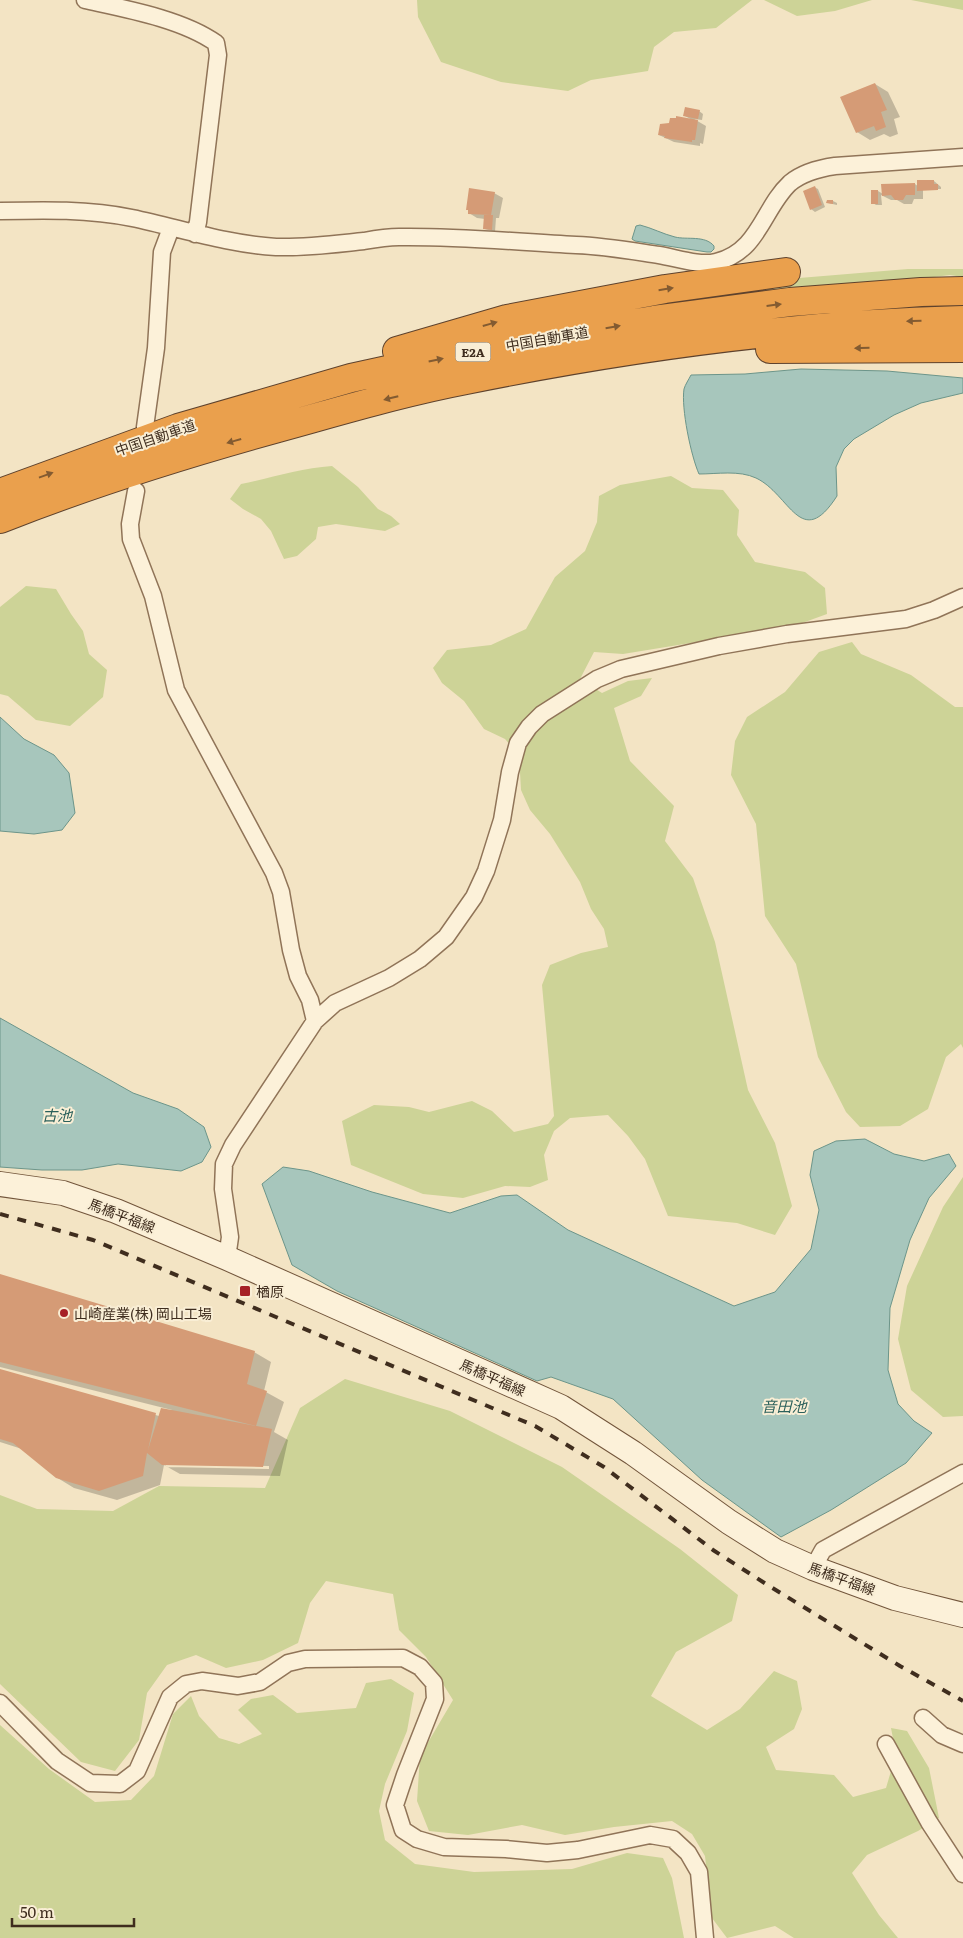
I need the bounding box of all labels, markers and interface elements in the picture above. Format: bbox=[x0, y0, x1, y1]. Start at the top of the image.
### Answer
one-way arrow bbox=[659, 285, 675, 293]
one-way arrow bbox=[766, 300, 782, 308]
one-way arrow bbox=[906, 317, 922, 325]
one-way arrow bbox=[482, 320, 497, 328]
street label: 中国自動車道 bbox=[504, 321, 590, 355]
one-way arrow bbox=[605, 322, 621, 330]
road number: E2A bbox=[456, 342, 490, 362]
one-way arrow bbox=[854, 344, 870, 352]
one-way arrow bbox=[428, 355, 444, 363]
one-way arrow bbox=[383, 394, 398, 402]
street label: 中国自動車道 bbox=[112, 414, 198, 460]
one-way arrow bbox=[226, 437, 241, 445]
one-way arrow bbox=[38, 471, 53, 479]
water label: 古池 bbox=[42, 1103, 74, 1126]
street label: 馬橋平福線 bbox=[86, 1193, 158, 1237]
place label: 楢原 bbox=[256, 1281, 284, 1301]
marker: 楢原 bbox=[238, 1284, 252, 1298]
place label: 山崎産業(株) 岡山工場 bbox=[74, 1303, 212, 1323]
marker: 山崎産業(株) 岡山工場 bbox=[58, 1307, 70, 1319]
street label: 馬橋平福線 bbox=[457, 1354, 529, 1400]
water label: 音田池 bbox=[761, 1394, 808, 1417]
street label: 馬橋平福線 bbox=[806, 1557, 878, 1599]
scale bar bbox=[12, 1896, 135, 1928]
text: 50 m bbox=[20, 1900, 54, 1923]

